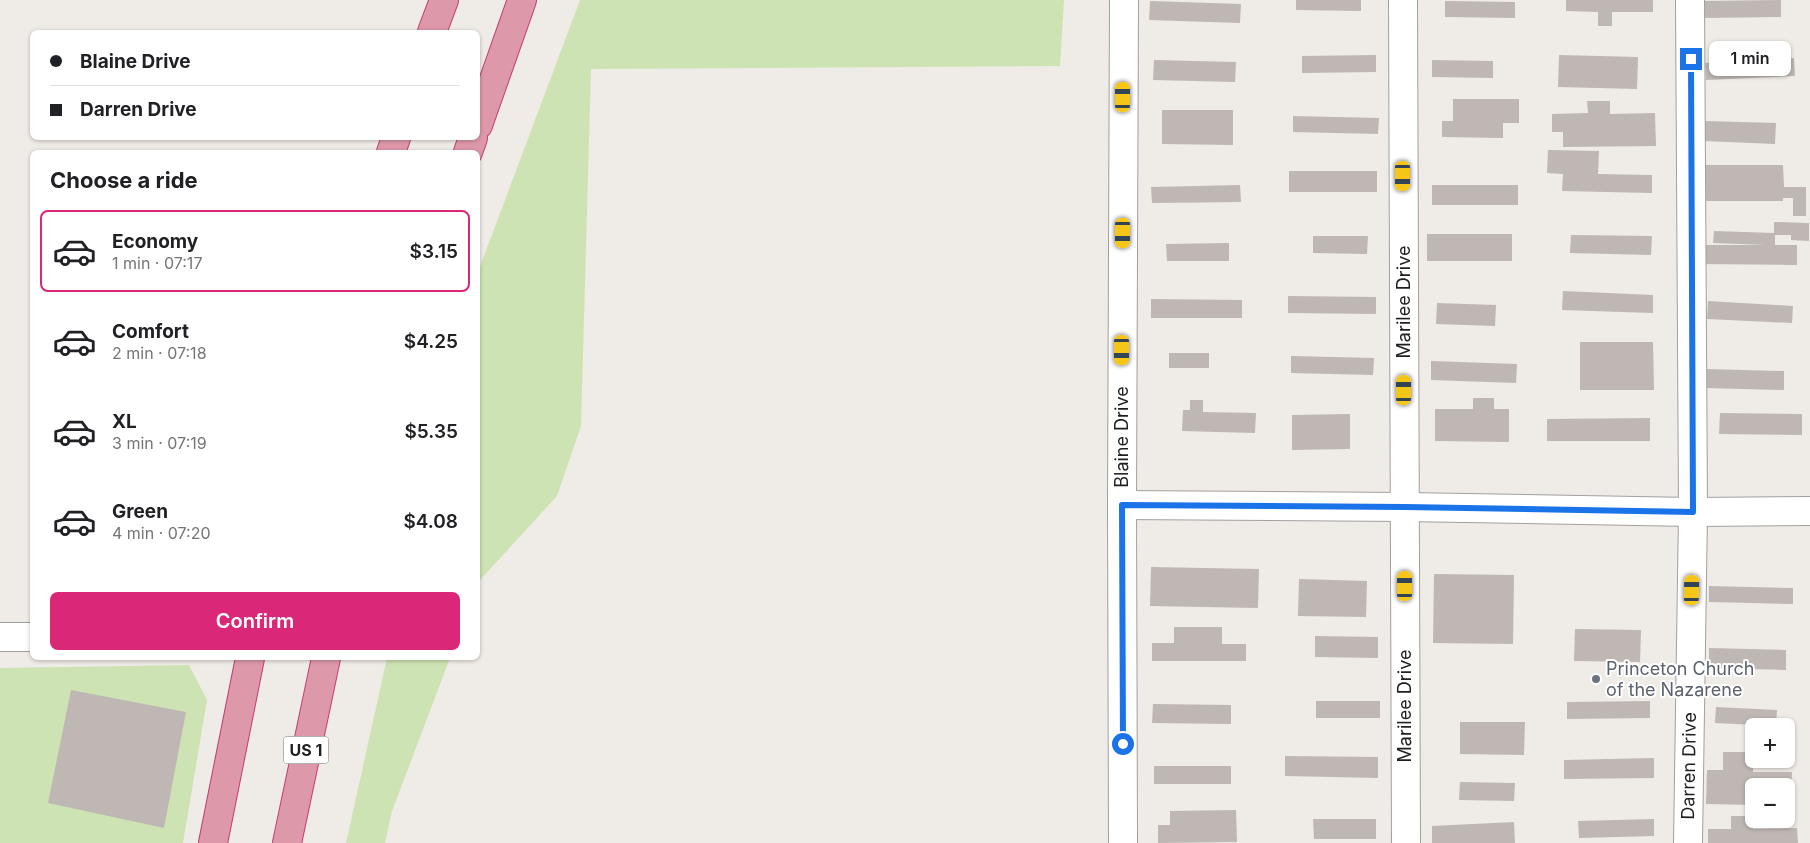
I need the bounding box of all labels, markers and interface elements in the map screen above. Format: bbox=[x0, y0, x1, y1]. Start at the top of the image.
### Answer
callout: 1 min bbox=[1708, 42, 1791, 76]
route end bbox=[1680, 48, 1702, 70]
text: 1 min bbox=[1730, 48, 1770, 68]
text: Blaine Drive bbox=[80, 50, 191, 73]
car bbox=[1115, 82, 1130, 112]
text: Darren Drive bbox=[80, 98, 197, 121]
car bbox=[1395, 161, 1410, 191]
text: Choose a ride bbox=[50, 167, 198, 193]
car bbox=[1115, 218, 1130, 248]
icon: car bbox=[52, 229, 97, 274]
text: Economy bbox=[112, 230, 198, 253]
text: $3.15 bbox=[410, 240, 458, 263]
street label: Marilee Drive bbox=[1393, 246, 1414, 358]
text: 1 min · 07:17 bbox=[112, 253, 202, 273]
icon: car bbox=[52, 319, 97, 364]
text: Comfort bbox=[112, 320, 189, 343]
text: $4.25 bbox=[404, 330, 458, 353]
car bbox=[1114, 335, 1129, 365]
text: 2 min · 07:18 bbox=[112, 343, 207, 363]
car bbox=[1396, 375, 1411, 405]
street label: Blaine Drive bbox=[1111, 386, 1132, 488]
icon: car bbox=[52, 409, 97, 454]
text: XL bbox=[112, 410, 137, 433]
text: $5.35 bbox=[405, 420, 458, 443]
text: 3 min · 07:19 bbox=[112, 433, 207, 453]
icon: car bbox=[52, 499, 97, 544]
text: Green bbox=[112, 500, 168, 523]
text: $4.08 bbox=[403, 510, 458, 533]
text: 4 min · 07:20 bbox=[112, 523, 211, 543]
car bbox=[1397, 571, 1412, 601]
car bbox=[1684, 575, 1699, 605]
button: Confirm bbox=[50, 592, 460, 650]
street label: Marilee Drive bbox=[1394, 650, 1415, 762]
place label: Princeton Church of the Nazarene bbox=[1606, 658, 1754, 700]
marker: Princeton Church of the Nazarene bbox=[1590, 673, 1602, 685]
street label: Darren Drive bbox=[1677, 712, 1700, 820]
map controls bbox=[1745, 718, 1795, 828]
button: + bbox=[1745, 718, 1795, 768]
route start bbox=[1112, 733, 1134, 755]
road number: US 1 bbox=[284, 736, 328, 764]
button: − bbox=[1745, 778, 1795, 828]

